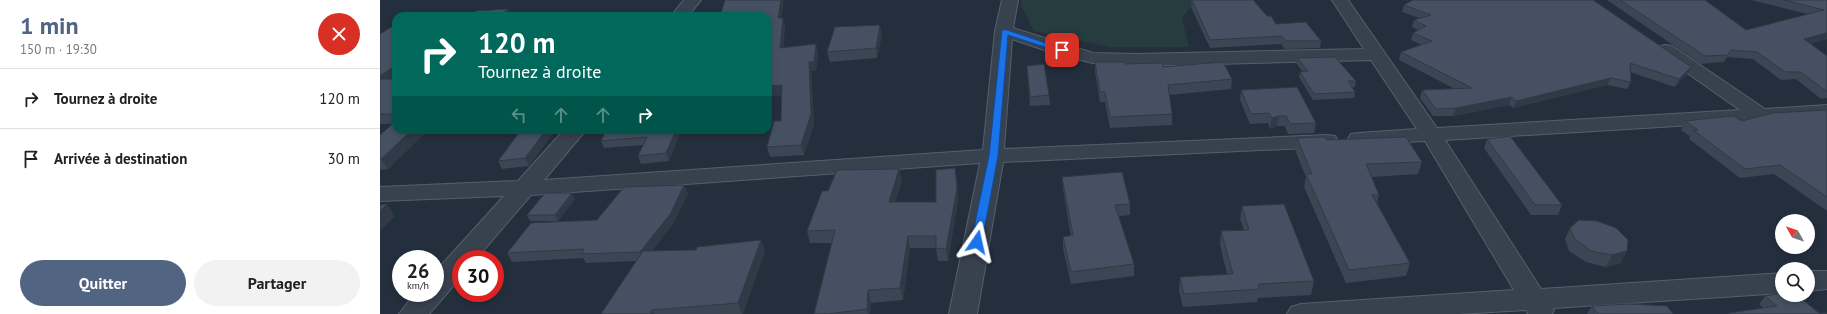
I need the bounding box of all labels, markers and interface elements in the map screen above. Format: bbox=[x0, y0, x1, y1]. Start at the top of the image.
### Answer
text: 1 min bbox=[20, 10, 79, 41]
button: close bbox=[318, 13, 360, 55]
text: 120 m bbox=[478, 24, 555, 61]
icon: right bbox=[412, 28, 464, 80]
pin bbox=[1045, 33, 1079, 67]
icon: arrive bbox=[1051, 39, 1073, 61]
text: 150 m · 19:30 bbox=[20, 41, 97, 58]
text: Tournez à droite bbox=[478, 60, 601, 83]
icon: right bbox=[20, 88, 42, 110]
text: Tournez à droite bbox=[54, 89, 157, 108]
text: 120 m bbox=[319, 89, 360, 108]
icon: left bbox=[508, 104, 530, 126]
icon: ahead bbox=[550, 104, 572, 126]
icon: ahead bbox=[592, 104, 614, 126]
icon: right bbox=[634, 104, 656, 126]
icon: arrive bbox=[20, 148, 42, 170]
text: Arrivée à destination bbox=[54, 149, 187, 168]
text: 30 m bbox=[327, 149, 360, 168]
north arrow bbox=[1775, 214, 1815, 254]
map controls bbox=[1775, 214, 1815, 302]
position arrow bbox=[956, 221, 998, 263]
speed limit sign: 30 bbox=[452, 250, 504, 302]
text: 26 bbox=[407, 258, 429, 284]
button: Quitter bbox=[20, 260, 186, 306]
button: Partager bbox=[194, 260, 360, 306]
button: search bbox=[1775, 262, 1815, 302]
text: km/h bbox=[407, 279, 429, 292]

